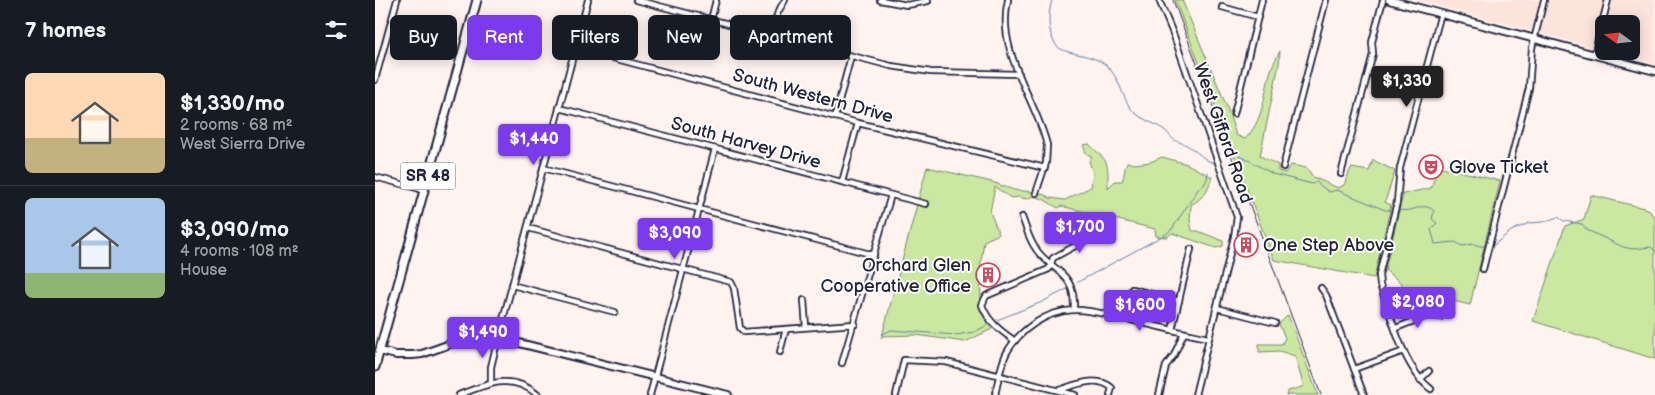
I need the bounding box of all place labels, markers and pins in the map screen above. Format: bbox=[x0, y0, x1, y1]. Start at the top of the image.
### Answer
pin: $1,330 bbox=[1366, 66, 1448, 108]
pin: $1,440 bbox=[493, 124, 575, 166]
theatre icon: Glove Ticket bbox=[1418, 154, 1444, 180]
place label: Glove Ticket bbox=[1449, 157, 1549, 178]
pin: $1,700 bbox=[1039, 212, 1121, 254]
pin: $3,090 bbox=[634, 218, 716, 260]
building icon: One Step Above bbox=[1233, 232, 1259, 258]
place label: One Step Above bbox=[1263, 235, 1395, 256]
place label: Orchard Glen Cooperative Office bbox=[820, 255, 971, 297]
building icon: Orchard Glen Cooperative Office bbox=[975, 262, 1001, 288]
pin: $2,080 bbox=[1377, 286, 1459, 329]
pin: $1,600 bbox=[1099, 290, 1181, 332]
pin: $1,490 bbox=[442, 316, 524, 359]

